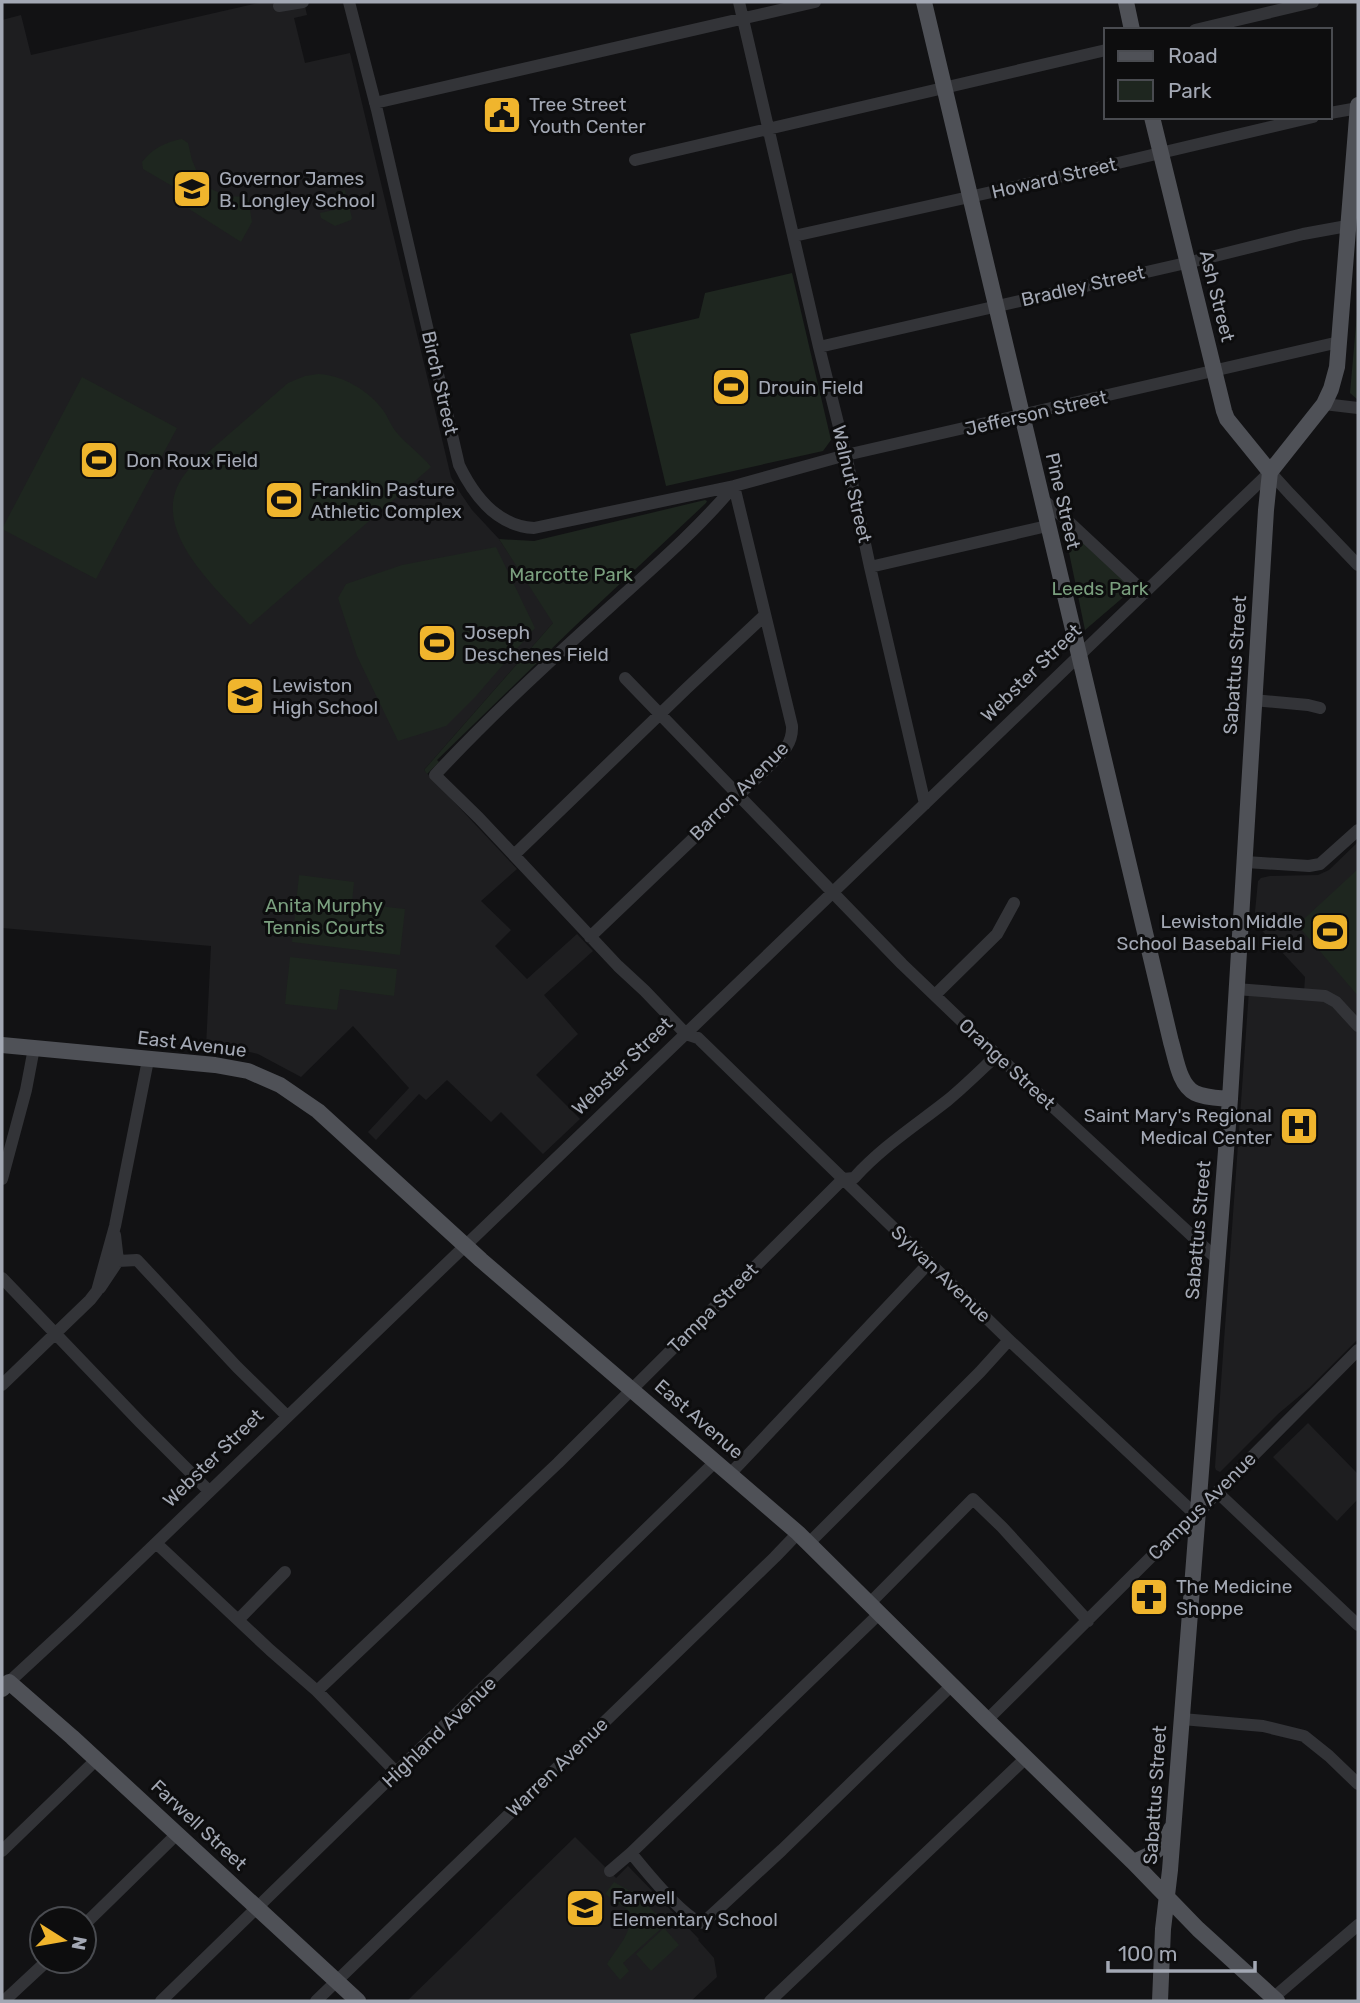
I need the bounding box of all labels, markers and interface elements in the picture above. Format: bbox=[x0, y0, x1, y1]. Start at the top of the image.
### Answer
legend bbox=[1104, 28, 1332, 119]
text: Road bbox=[1168, 43, 1218, 68]
text: Park bbox=[1168, 78, 1212, 103]
place label: Tree Street Youth Center bbox=[529, 93, 646, 138]
public building icon: Tree Street Youth Center bbox=[481, 94, 523, 136]
street label: Howard Street bbox=[989, 152, 1119, 204]
place label: Governor James B. Longley School bbox=[219, 167, 375, 212]
school or university icon: Governor James B. Longley School bbox=[171, 168, 213, 210]
street label: Ash Street bbox=[1195, 248, 1240, 345]
street label: Bradley Street bbox=[1019, 260, 1148, 311]
street label: Birch Street bbox=[417, 329, 463, 438]
sports icon: Drouin Field bbox=[710, 366, 752, 408]
place label: Drouin Field bbox=[758, 376, 864, 399]
street label: Jefferson Street bbox=[963, 385, 1110, 441]
street label: Walnut Street bbox=[827, 423, 877, 546]
sports icon: Don Roux Field bbox=[78, 439, 120, 481]
place label: Don Roux Field bbox=[126, 449, 258, 472]
street label: Pine Street bbox=[1041, 450, 1085, 552]
place label: Franklin Pasture Athletic Complex bbox=[311, 478, 462, 523]
sports icon: Franklin Pasture Athletic Complex bbox=[263, 479, 305, 521]
park label: Marcotte Park bbox=[509, 563, 633, 586]
park label: Leeds Park bbox=[1052, 577, 1149, 600]
street label: Sabattus Street bbox=[1219, 594, 1251, 735]
street label: Webster Street bbox=[976, 619, 1086, 727]
place label: Joseph Deschenes Field bbox=[464, 621, 609, 666]
sports icon: Joseph Deschenes Field bbox=[416, 622, 458, 664]
place label: Lewiston High School bbox=[272, 674, 378, 719]
school or university icon: Lewiston High School bbox=[224, 675, 266, 717]
street label: Barron Avenue bbox=[685, 737, 793, 845]
park label: Anita Murphy Tennis Courts bbox=[263, 894, 385, 939]
place label: Lewiston Middle School Baseball Field bbox=[1117, 910, 1303, 955]
sports icon: Lewiston Middle School Baseball Field bbox=[1309, 911, 1351, 953]
street label: Webster Street bbox=[567, 1012, 677, 1120]
street label: Orange Street bbox=[954, 1013, 1060, 1115]
street label: East Avenue bbox=[136, 1026, 248, 1062]
place label: Saint Mary's Regional Medical Center bbox=[1084, 1104, 1273, 1149]
hospital icon: Saint Mary's Regional Medical Center bbox=[1278, 1105, 1320, 1147]
street label: Sabattus Street bbox=[1180, 1159, 1216, 1301]
street label: Sylvan Avenue bbox=[886, 1221, 996, 1327]
street label: Tampa Street bbox=[663, 1258, 763, 1358]
street label: East Avenue bbox=[650, 1374, 748, 1464]
street label: Webster Street bbox=[158, 1404, 268, 1512]
street label: Campus Avenue bbox=[1143, 1447, 1261, 1565]
place label: The Medicine Shoppe bbox=[1176, 1575, 1292, 1620]
pharmacy icon: The Medicine Shoppe bbox=[1128, 1576, 1170, 1618]
street label: Highland Avenue bbox=[377, 1672, 501, 1792]
street label: Warren Avenue bbox=[501, 1713, 613, 1821]
street label: Sabattus Street bbox=[1139, 1724, 1171, 1865]
street label: Farwell Street bbox=[146, 1775, 252, 1876]
place label: Farwell Elementary School bbox=[612, 1886, 778, 1931]
school or university icon: Farwell Elementary School bbox=[564, 1887, 606, 1929]
north arrow bbox=[28, 1905, 98, 1975]
scale bar bbox=[1108, 1930, 1255, 1974]
text: N bbox=[67, 1934, 92, 1952]
text: 100 m bbox=[1118, 1941, 1177, 1966]

